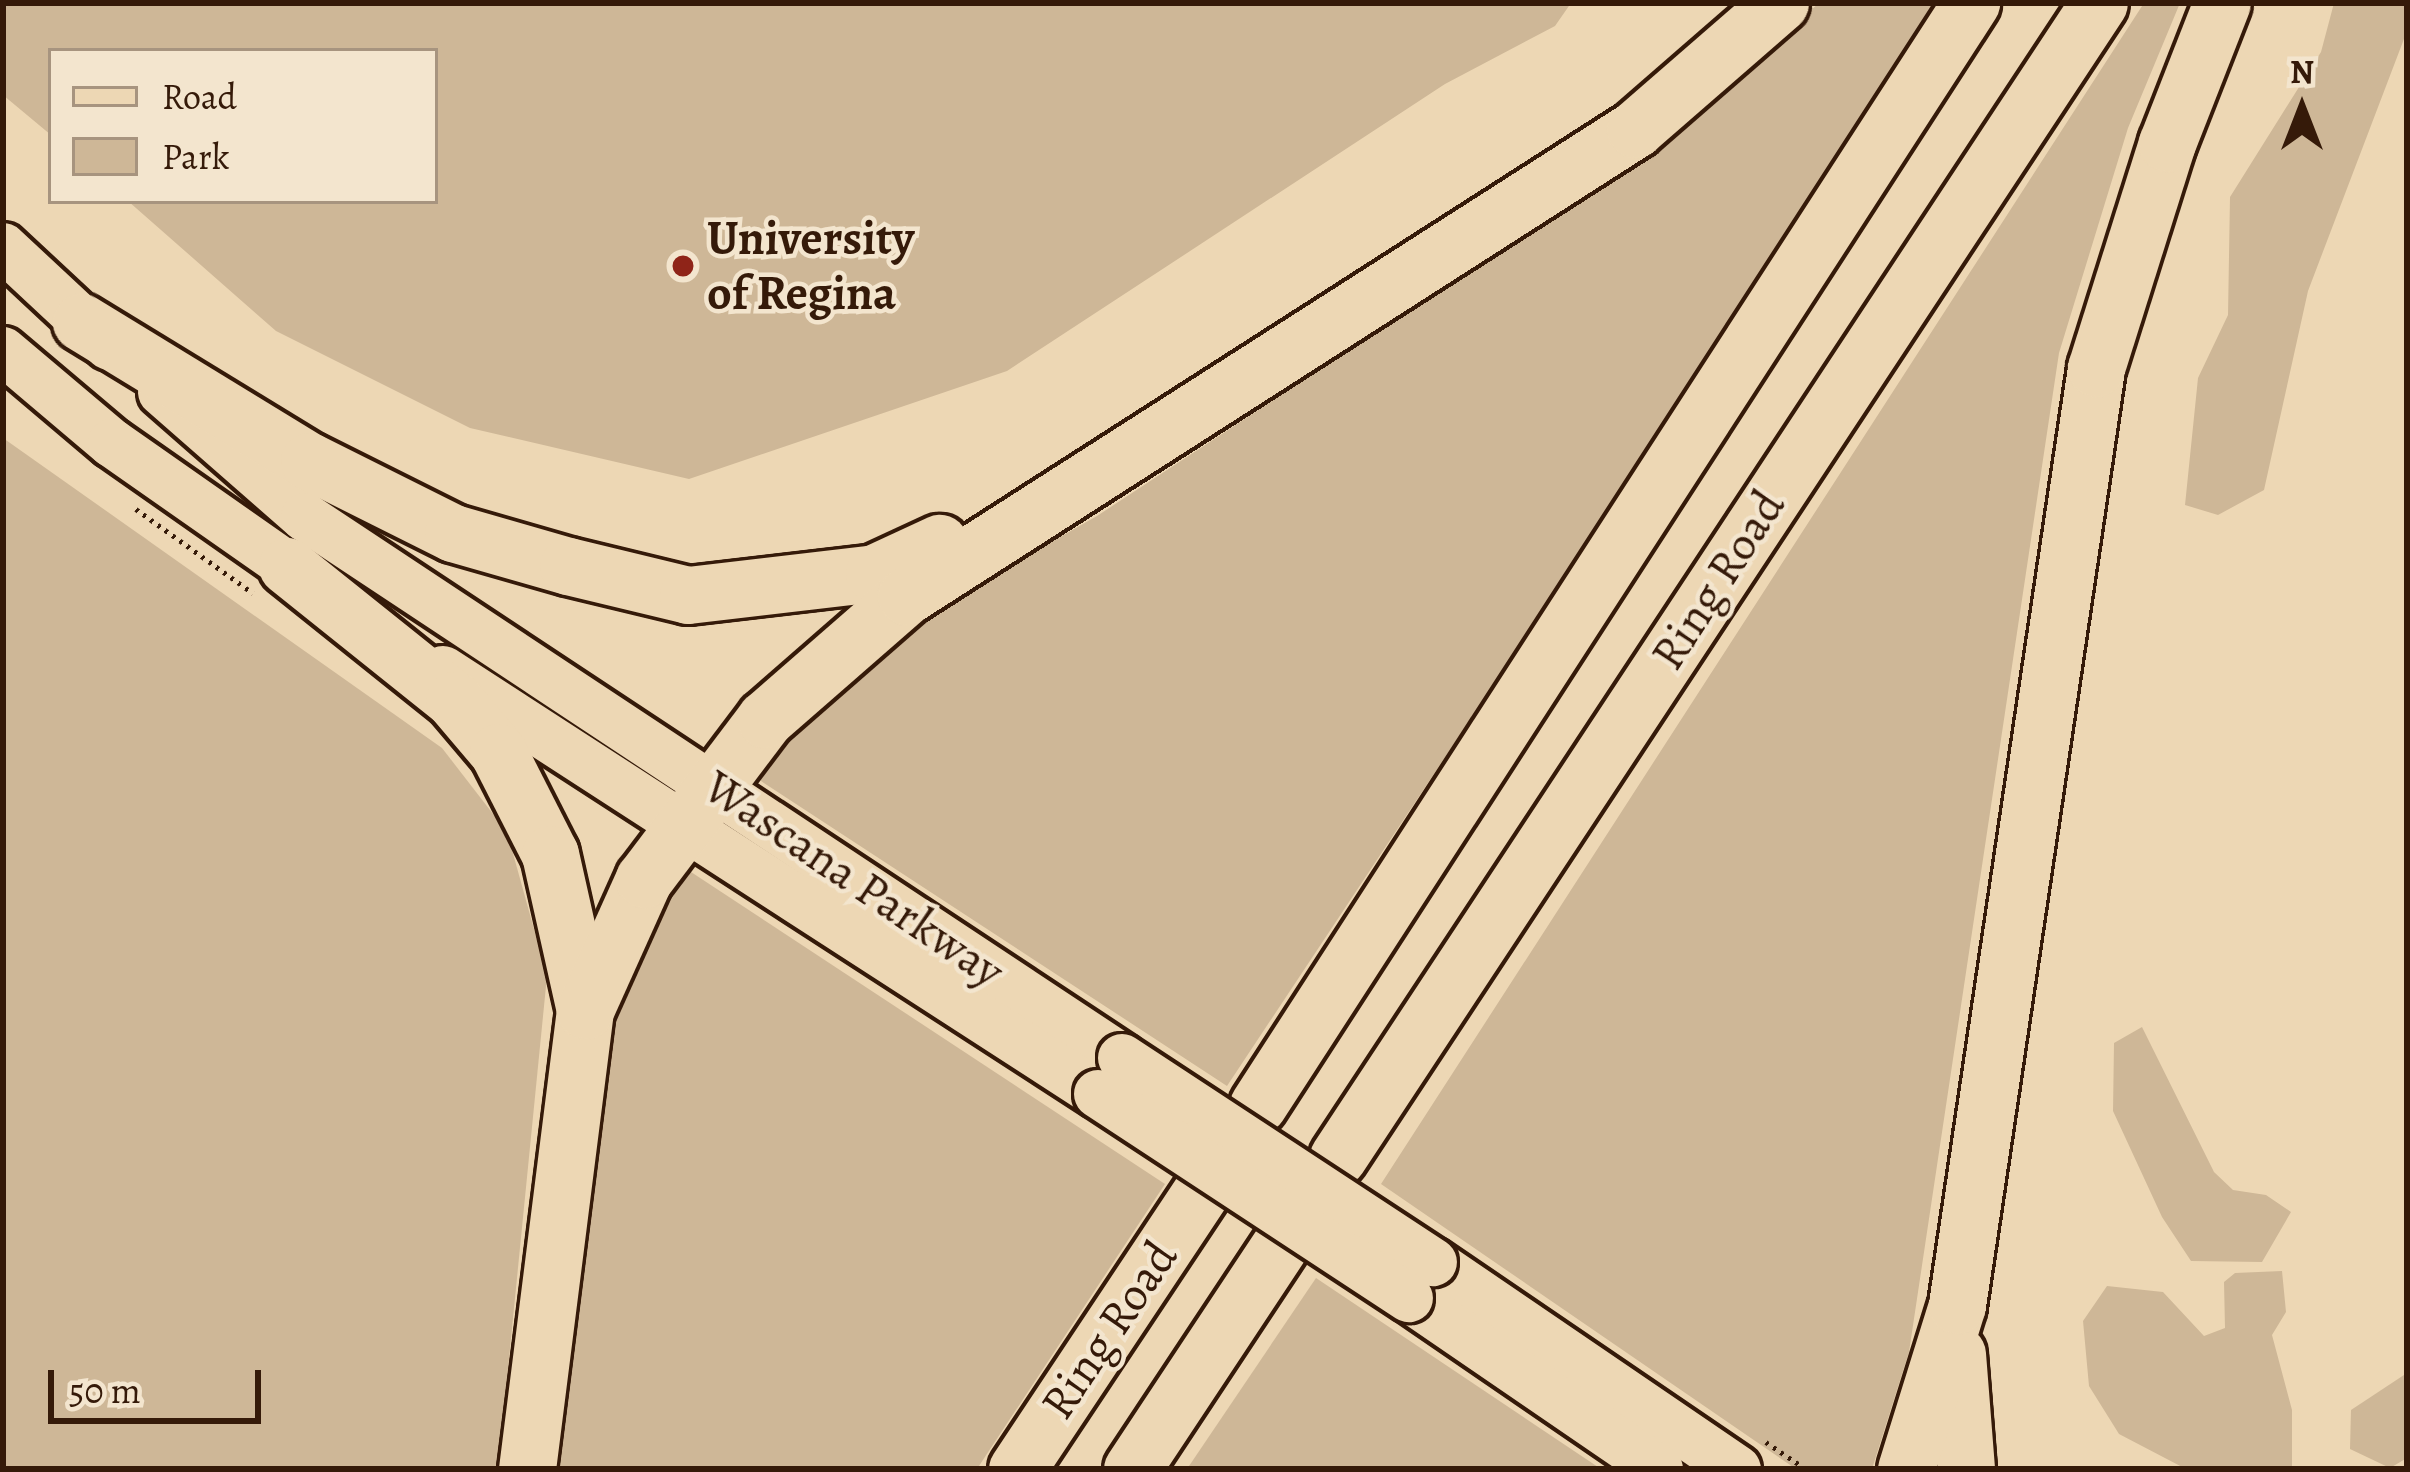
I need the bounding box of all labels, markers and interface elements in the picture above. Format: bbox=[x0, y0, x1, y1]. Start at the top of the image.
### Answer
legend bbox=[48, 48, 438, 204]
north arrow bbox=[2242, 48, 2362, 168]
text: N bbox=[2290, 49, 2314, 94]
text: Road bbox=[162, 72, 237, 121]
text: Park bbox=[162, 132, 230, 181]
place label: University of Regina bbox=[707, 209, 914, 322]
marker: University of Regina bbox=[670, 253, 696, 279]
street label: Ring Road bbox=[1639, 480, 1797, 680]
street label: Wascana Parkway bbox=[693, 758, 1015, 1000]
street label: Ring Road bbox=[1029, 1230, 1189, 1430]
scale bar bbox=[54, 1346, 267, 1420]
text: 50 m bbox=[69, 1366, 141, 1415]

